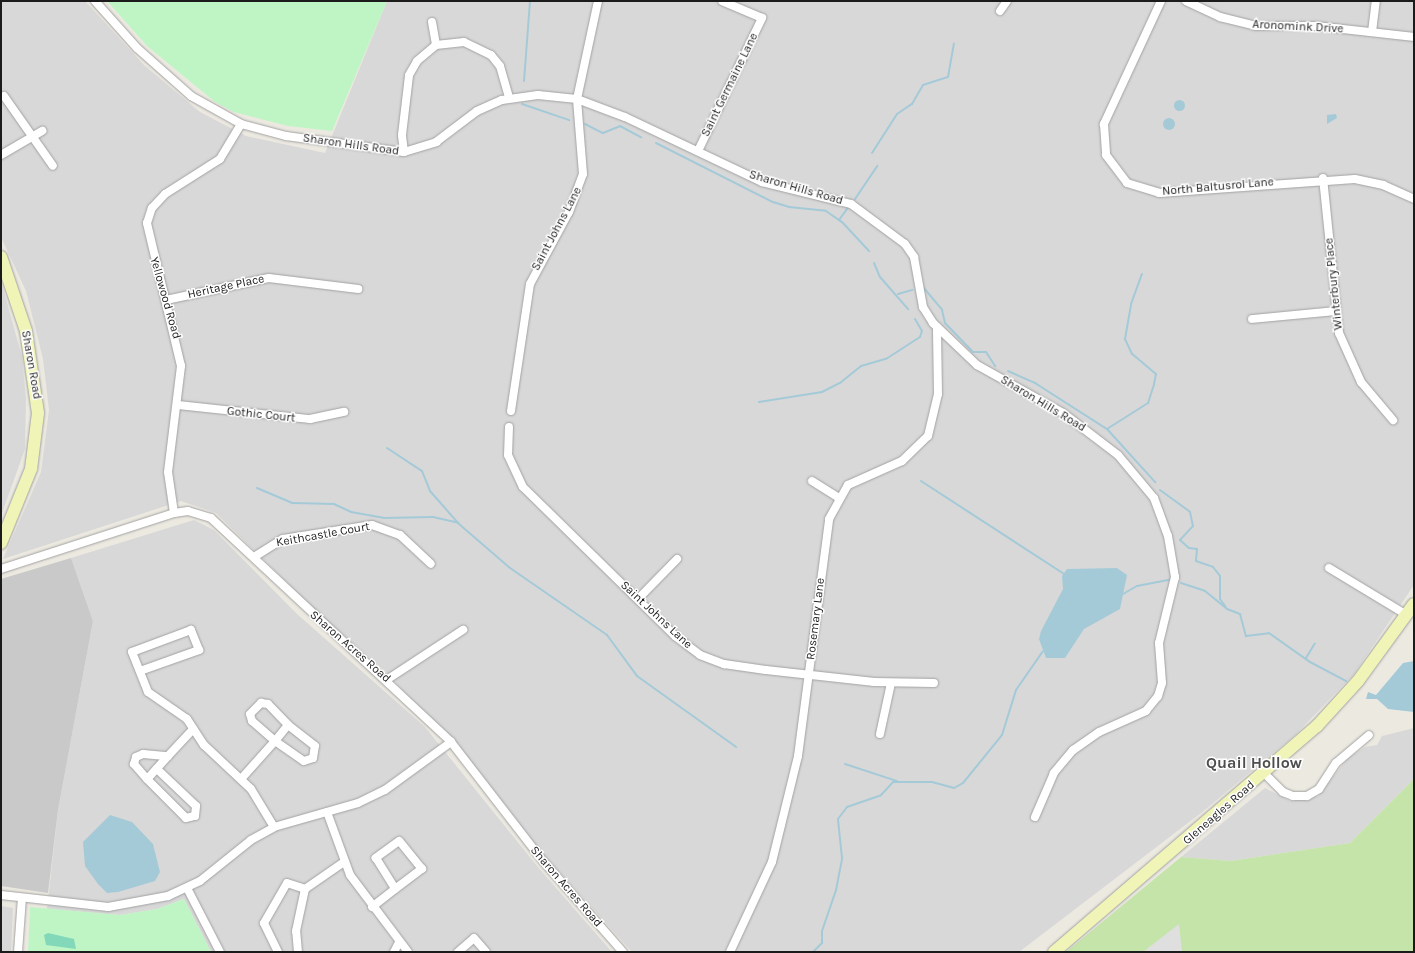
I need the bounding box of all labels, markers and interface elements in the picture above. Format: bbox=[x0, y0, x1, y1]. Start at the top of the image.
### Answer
street label: Aronomink Drive bbox=[1252, 17, 1344, 37]
street label: Saint Germaine Lane bbox=[699, 31, 761, 139]
street label: Sharon Hills Road bbox=[302, 131, 400, 159]
street label: Sharon Hills Road bbox=[747, 168, 845, 208]
street label: North Baltusrol Lane bbox=[1162, 175, 1274, 199]
street label: Saint Johns Lane bbox=[529, 185, 585, 273]
street label: Winterbury Place bbox=[1322, 237, 1346, 331]
street label: Yellowood Road bbox=[146, 255, 184, 341]
street label: Heritage Place bbox=[186, 272, 266, 302]
street label: Sharon Road bbox=[18, 329, 44, 401]
street label: Sharon Hills Road bbox=[998, 373, 1088, 435]
street label: Gothic Court bbox=[226, 404, 296, 426]
street label: Keithcastle Court bbox=[275, 520, 371, 550]
street label: Rosemary Lane bbox=[804, 577, 828, 661]
street label: Saint Johns Lane bbox=[617, 578, 695, 652]
street label: Sharon Acres Road bbox=[307, 608, 393, 686]
district label: Quail Hollow bbox=[1206, 753, 1302, 773]
street label: Gleneagles Road bbox=[1180, 778, 1258, 848]
street label: Sharon Acres Road bbox=[527, 844, 605, 930]

